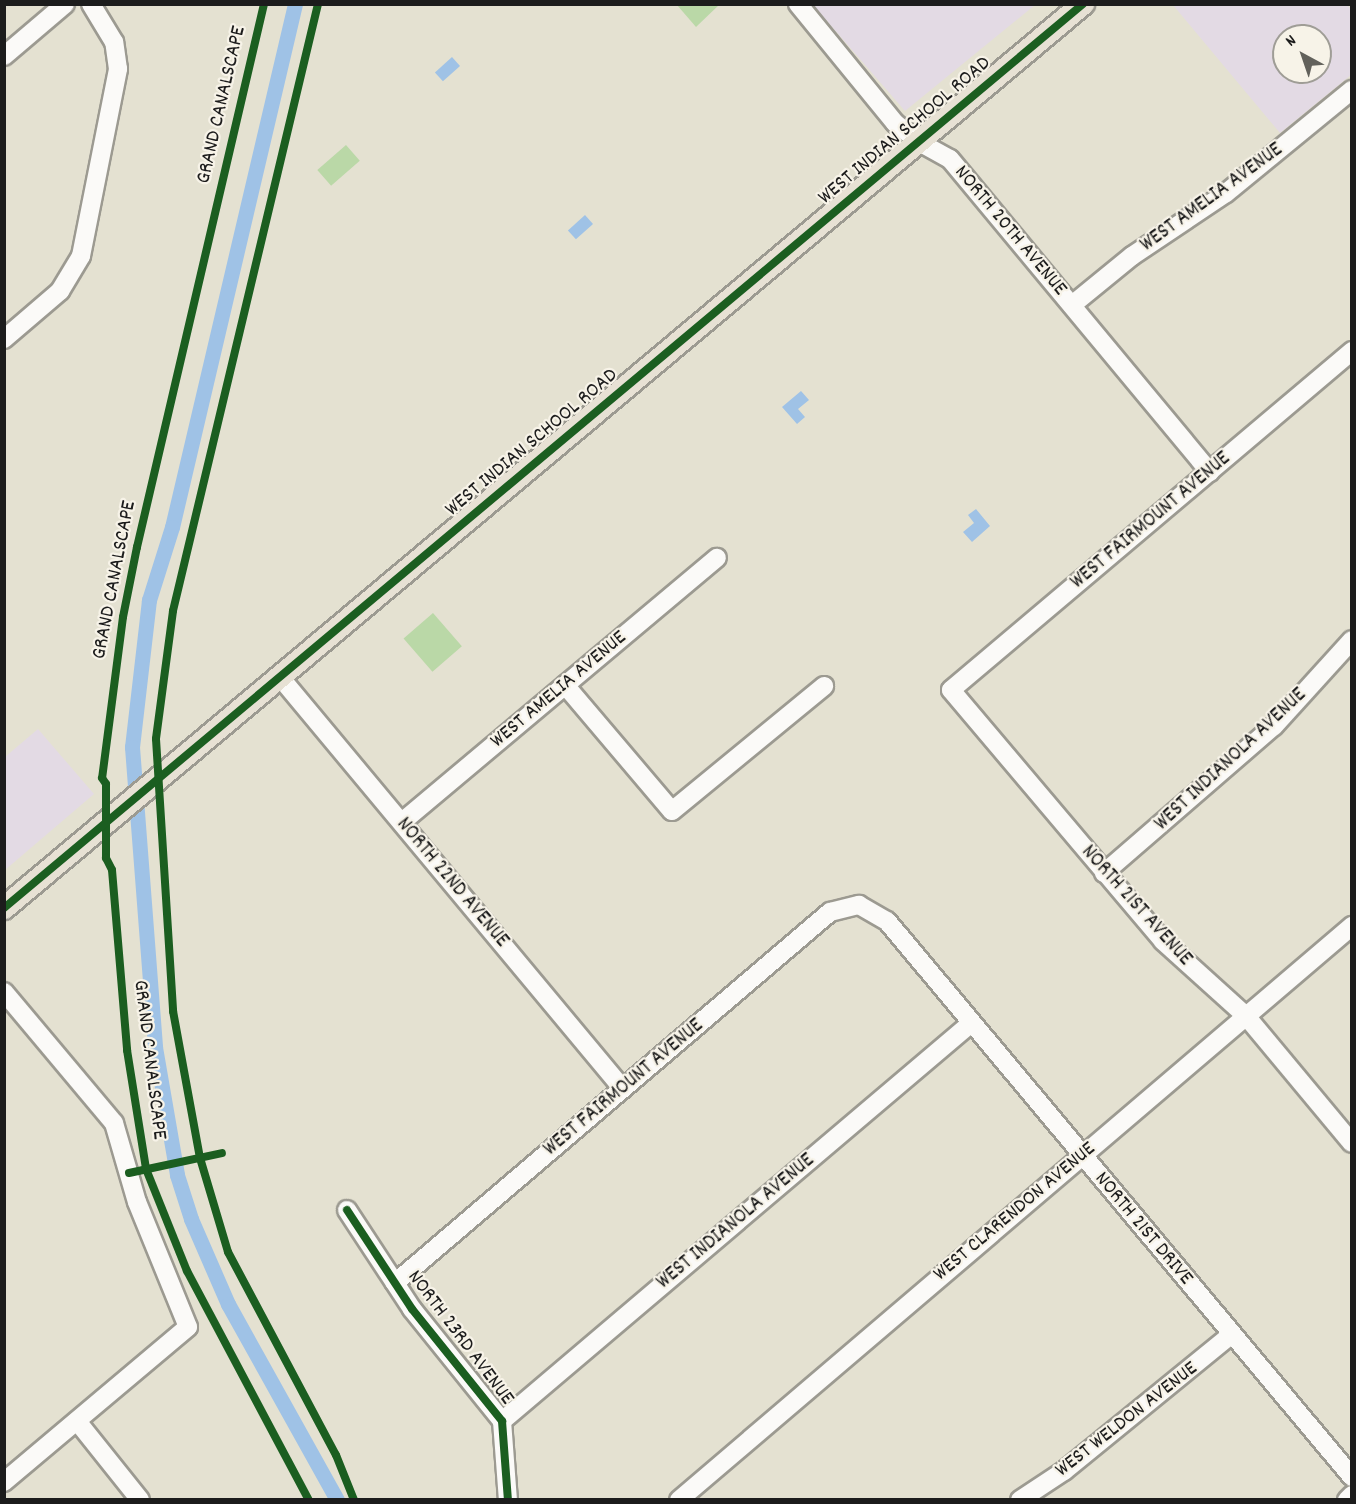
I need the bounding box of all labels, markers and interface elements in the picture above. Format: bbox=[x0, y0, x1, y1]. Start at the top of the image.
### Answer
street label: GRAND CANALSCAPE bbox=[192, 24, 252, 186]
north arrow bbox=[1272, 24, 1332, 84]
text: N bbox=[1281, 30, 1302, 53]
street label: WEST INDIAN SCHOOL ROAD bbox=[814, 51, 996, 211]
street label: WEST AMELIA AVENUE bbox=[1136, 138, 1288, 258]
street label: NORTH 20TH AVENUE bbox=[948, 161, 1072, 301]
street label: WEST INDIAN SCHOOL ROAD bbox=[441, 363, 623, 523]
street label: WEST FAIRMOUNT AVENUE bbox=[1066, 447, 1236, 595]
street label: GRAND CANALSCAPE bbox=[87, 499, 143, 661]
street label: WEST AMELIA AVENUE bbox=[486, 626, 632, 754]
street label: WEST INDIANOLA AVENUE bbox=[1150, 683, 1312, 837]
street label: NORTH 22ND AVENUE bbox=[390, 813, 514, 953]
street label: NORTH 21ST AVENUE bbox=[1075, 840, 1197, 972]
street label: GRAND CANALSCAPE bbox=[127, 979, 171, 1141]
street label: WEST FAIRMOUNT AVENUE bbox=[539, 1014, 709, 1162]
street label: WEST CLARENDON AVENUE bbox=[929, 1137, 1101, 1287]
street label: WEST INDIANOLA AVENUE bbox=[652, 1149, 820, 1295]
street label: NORTH 21ST DRIVE bbox=[1088, 1167, 1198, 1291]
street label: NORTH 23RD AVENUE bbox=[401, 1266, 519, 1410]
street label: WEST WELDON AVENUE bbox=[1051, 1357, 1203, 1483]

